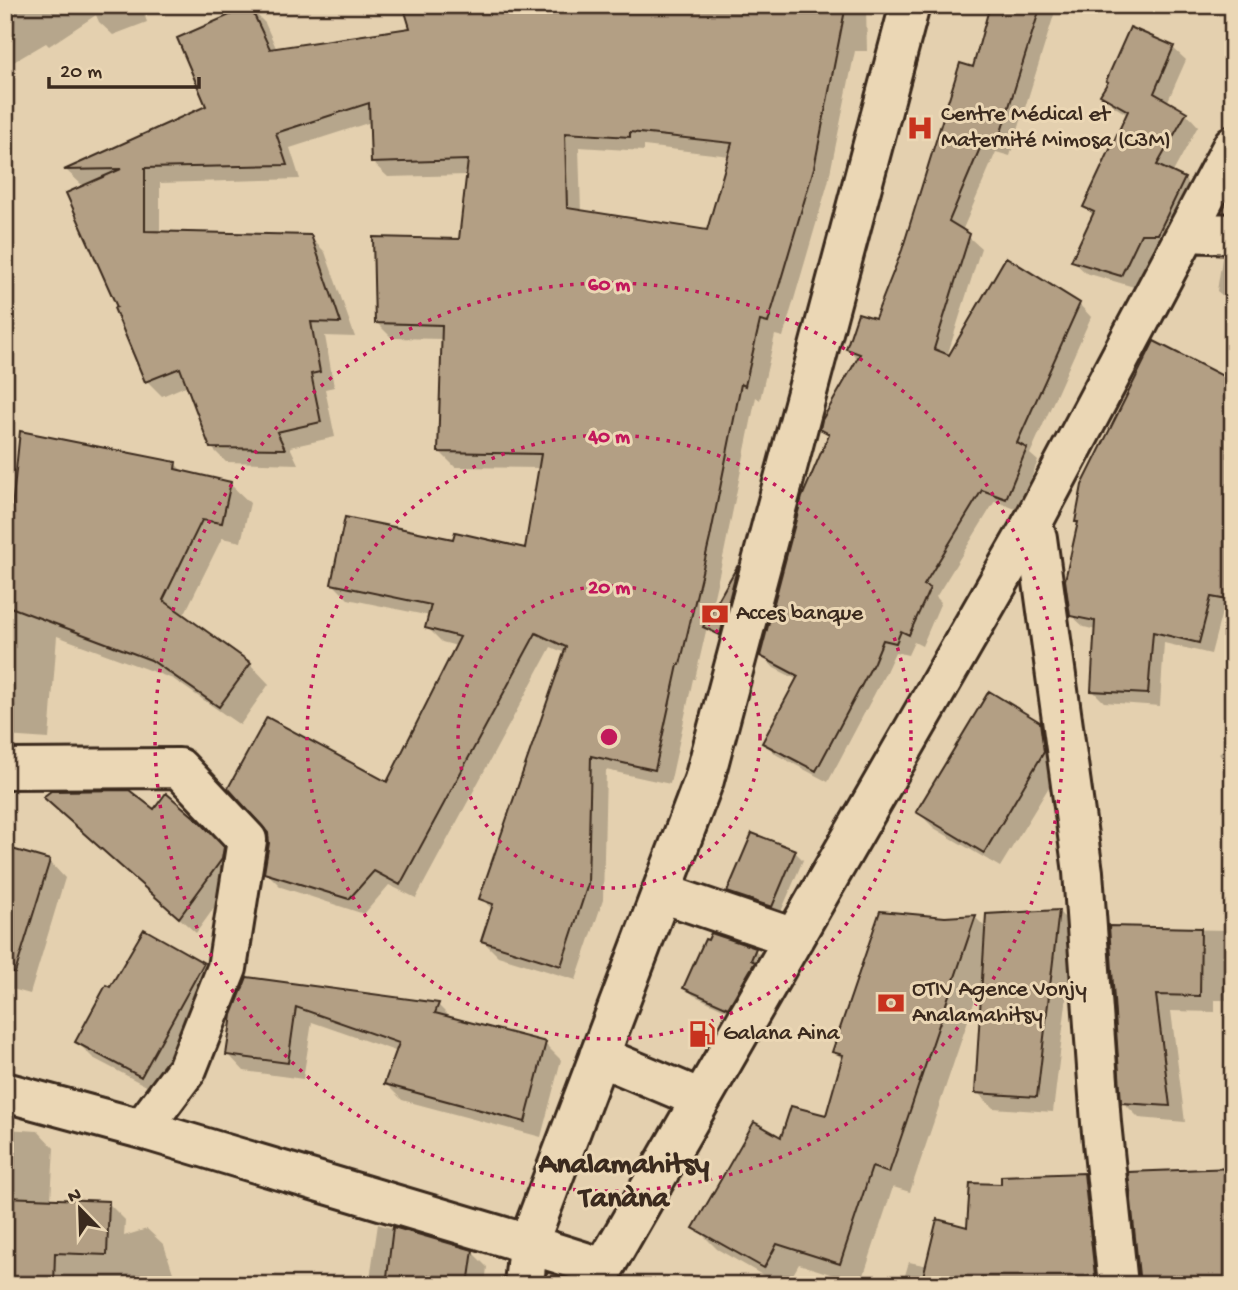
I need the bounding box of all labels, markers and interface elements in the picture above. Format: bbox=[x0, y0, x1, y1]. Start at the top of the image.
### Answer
scale bar bbox=[49, 46, 200, 90]
text: 20 m bbox=[60, 61, 102, 86]
place label: Centre Médical et Maternité Mimosa (C3M) bbox=[941, 102, 1171, 155]
hospital icon: Centre Médical et Maternité Mimosa (C3M) bbox=[905, 113, 935, 143]
text: 60 m bbox=[588, 274, 630, 299]
text: 40 m bbox=[587, 426, 630, 451]
text: 20 m bbox=[588, 577, 630, 602]
bank icon: Acces banque bbox=[700, 599, 730, 629]
place label: Acces banque bbox=[736, 601, 864, 628]
centre of rings bbox=[597, 725, 621, 749]
place label: OTIV Agence Vonjy Analamahitsy bbox=[912, 977, 1087, 1030]
bank icon: OTIV Agence Vonjy Analamahitsy bbox=[876, 988, 906, 1018]
fuel station icon: Galana Aina bbox=[687, 1019, 717, 1049]
place label: Galana Aina bbox=[723, 1021, 841, 1048]
district label: Analamahitsy Tanàna bbox=[538, 1149, 709, 1218]
north arrow bbox=[46, 1174, 116, 1244]
text: N bbox=[65, 1184, 85, 1210]

